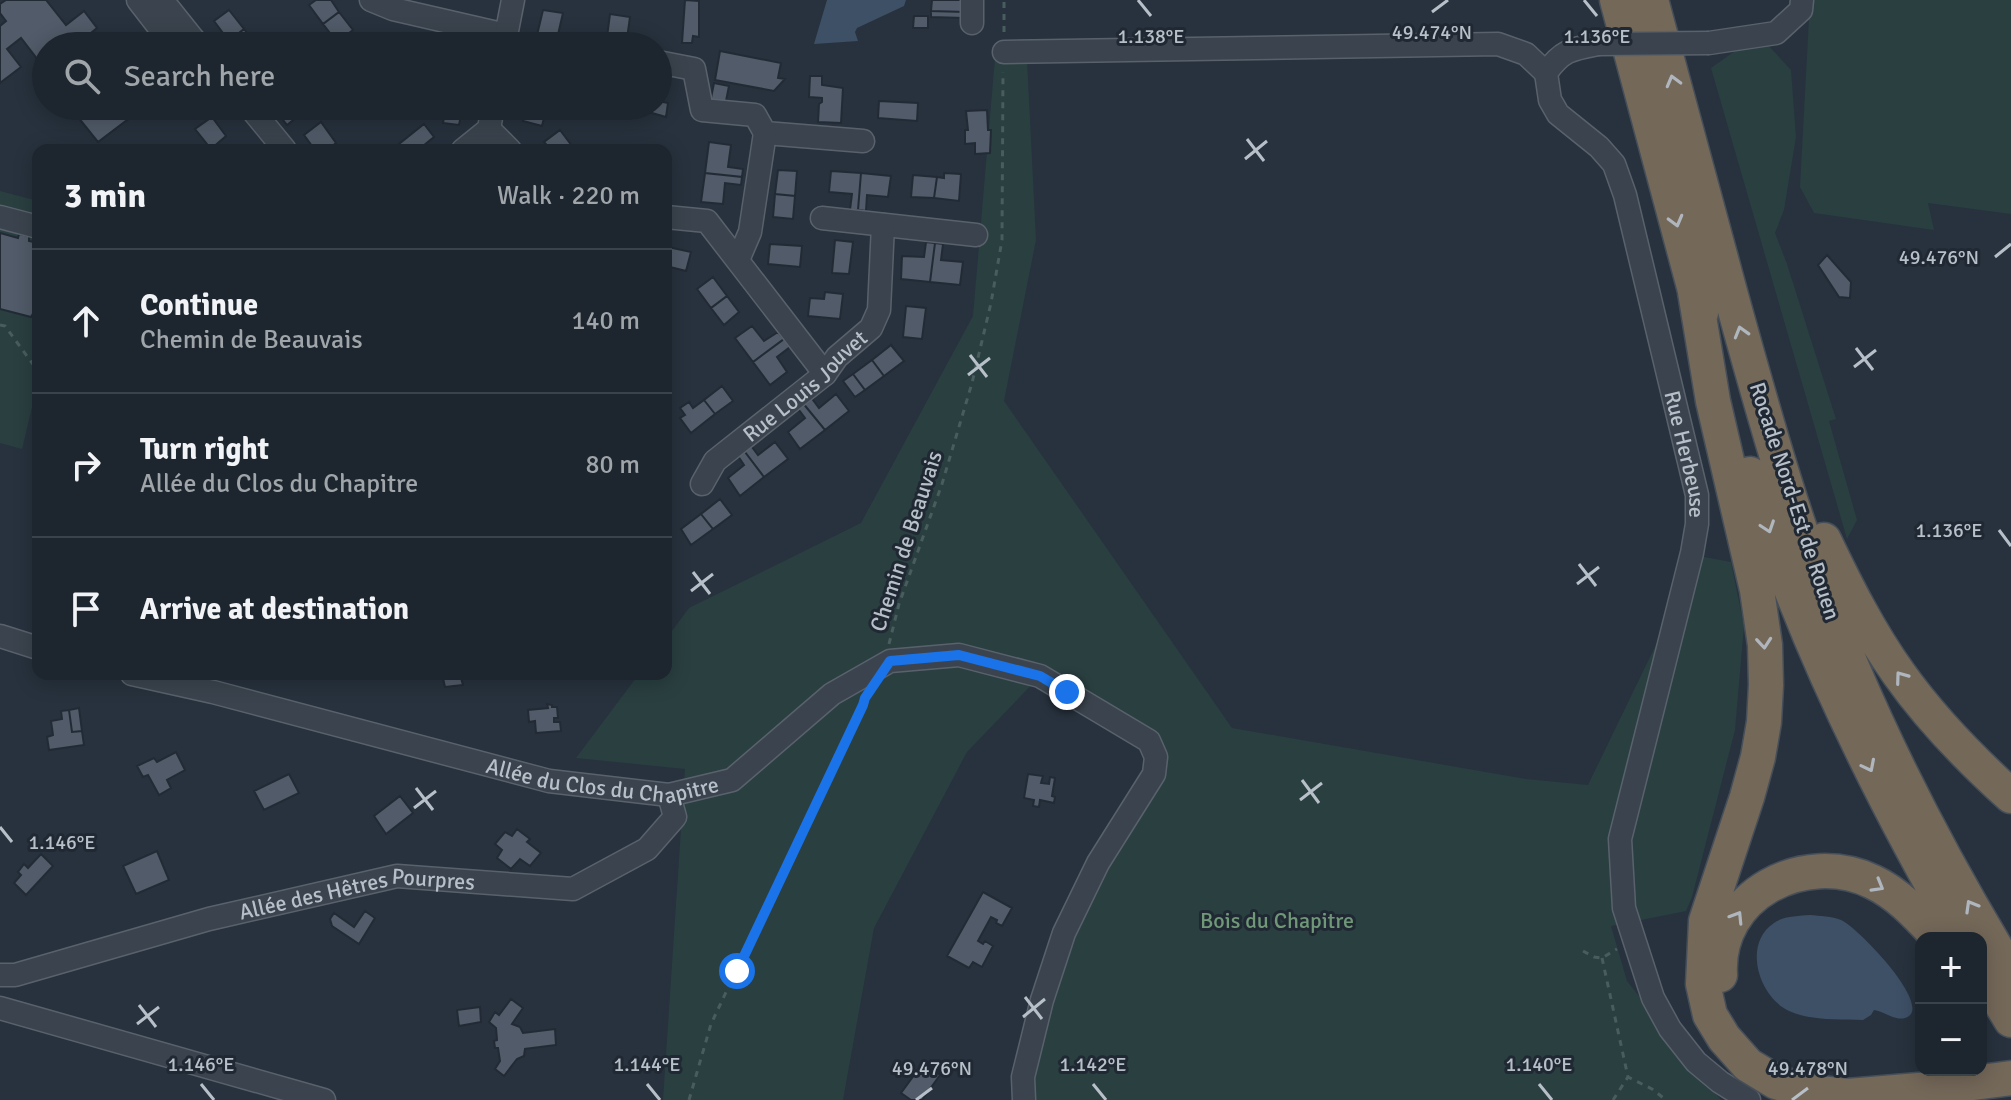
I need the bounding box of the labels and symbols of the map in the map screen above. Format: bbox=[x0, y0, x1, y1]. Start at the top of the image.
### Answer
text: 49.474°N bbox=[1392, 20, 1472, 45]
text: 1.138°E bbox=[1117, 24, 1185, 49]
text: 1.136°E bbox=[1563, 24, 1631, 49]
one-way arrow bbox=[1666, 75, 1682, 89]
one-way arrow bbox=[1667, 213, 1683, 227]
text: 49.476°N bbox=[1899, 245, 1979, 270]
street label: Rue Louis Jouvet bbox=[737, 324, 873, 447]
one-way arrow bbox=[1734, 326, 1751, 340]
street label: Rocade Nord-Est de Rouen bbox=[1744, 379, 1846, 623]
street label: Rue Herbeuse bbox=[1659, 388, 1711, 518]
street label: Chemin de Beauvais bbox=[864, 447, 948, 635]
text: 1.136°E bbox=[1915, 518, 1983, 543]
one-way arrow bbox=[1759, 519, 1775, 533]
one-way arrow bbox=[1756, 637, 1773, 650]
one-way arrow bbox=[1897, 671, 1911, 686]
route end bbox=[1049, 674, 1085, 710]
street label: Allée du Clos du Chapitre bbox=[483, 751, 721, 809]
one-way arrow bbox=[1859, 758, 1875, 773]
text: 1.146°E bbox=[28, 830, 96, 855]
street label: Allée des Hêtres Pourpres bbox=[236, 862, 476, 925]
one-way arrow bbox=[1869, 876, 1884, 892]
one-way arrow bbox=[1965, 900, 1981, 915]
park label: Bois du Chapitre bbox=[1200, 907, 1354, 934]
one-way arrow bbox=[1727, 911, 1743, 926]
route start bbox=[719, 953, 755, 989]
text: 1.146°E bbox=[167, 1052, 235, 1077]
text: 1.144°E bbox=[613, 1052, 681, 1077]
text: 1.142°E bbox=[1059, 1052, 1127, 1077]
text: 1.140°E bbox=[1505, 1052, 1573, 1077]
text: 49.476°N bbox=[892, 1056, 972, 1081]
text: 49.478°N bbox=[1768, 1056, 1848, 1081]

